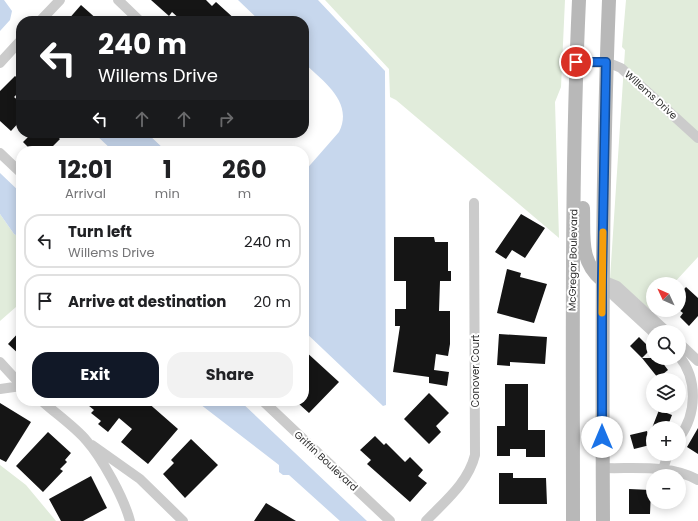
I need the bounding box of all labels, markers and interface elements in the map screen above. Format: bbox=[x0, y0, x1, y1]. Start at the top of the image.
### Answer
text: 240 m bbox=[98, 25, 187, 64]
icon: left bbox=[32, 32, 84, 84]
pin bbox=[559, 45, 593, 79]
icon: arrive bbox=[565, 51, 587, 73]
text: Willems Drive bbox=[98, 63, 218, 88]
street label: Willems Drive bbox=[621, 67, 681, 123]
icon: left bbox=[89, 108, 111, 130]
icon: ahead bbox=[131, 108, 153, 130]
icon: ahead bbox=[173, 108, 195, 130]
icon: right bbox=[215, 108, 237, 130]
text: 12:01 bbox=[58, 153, 113, 186]
text: 1 bbox=[163, 153, 172, 186]
text: 260 bbox=[222, 153, 267, 186]
text: Arrival bbox=[65, 184, 106, 203]
text: min bbox=[155, 184, 180, 203]
text: m bbox=[238, 184, 251, 203]
street label: McGregor Boulevard bbox=[565, 209, 581, 311]
text: Turn left bbox=[68, 221, 132, 242]
icon: left bbox=[34, 230, 56, 252]
text: 240 m bbox=[244, 231, 291, 252]
text: Willems Drive bbox=[68, 243, 155, 262]
north arrow bbox=[646, 277, 686, 317]
map controls bbox=[646, 277, 686, 509]
icon: arrive bbox=[34, 290, 56, 312]
text: Arrive at destination bbox=[68, 291, 226, 312]
text: 20 m bbox=[253, 291, 291, 312]
button: search bbox=[646, 325, 686, 365]
street label: Conover Court bbox=[468, 334, 483, 408]
button: Exit bbox=[32, 352, 159, 398]
button: Share bbox=[167, 352, 293, 398]
button: layers bbox=[646, 373, 686, 413]
position arrow bbox=[581, 416, 623, 458]
button: + bbox=[646, 421, 686, 461]
street label: Griffin Boulevard bbox=[291, 427, 361, 495]
button: − bbox=[646, 469, 686, 509]

